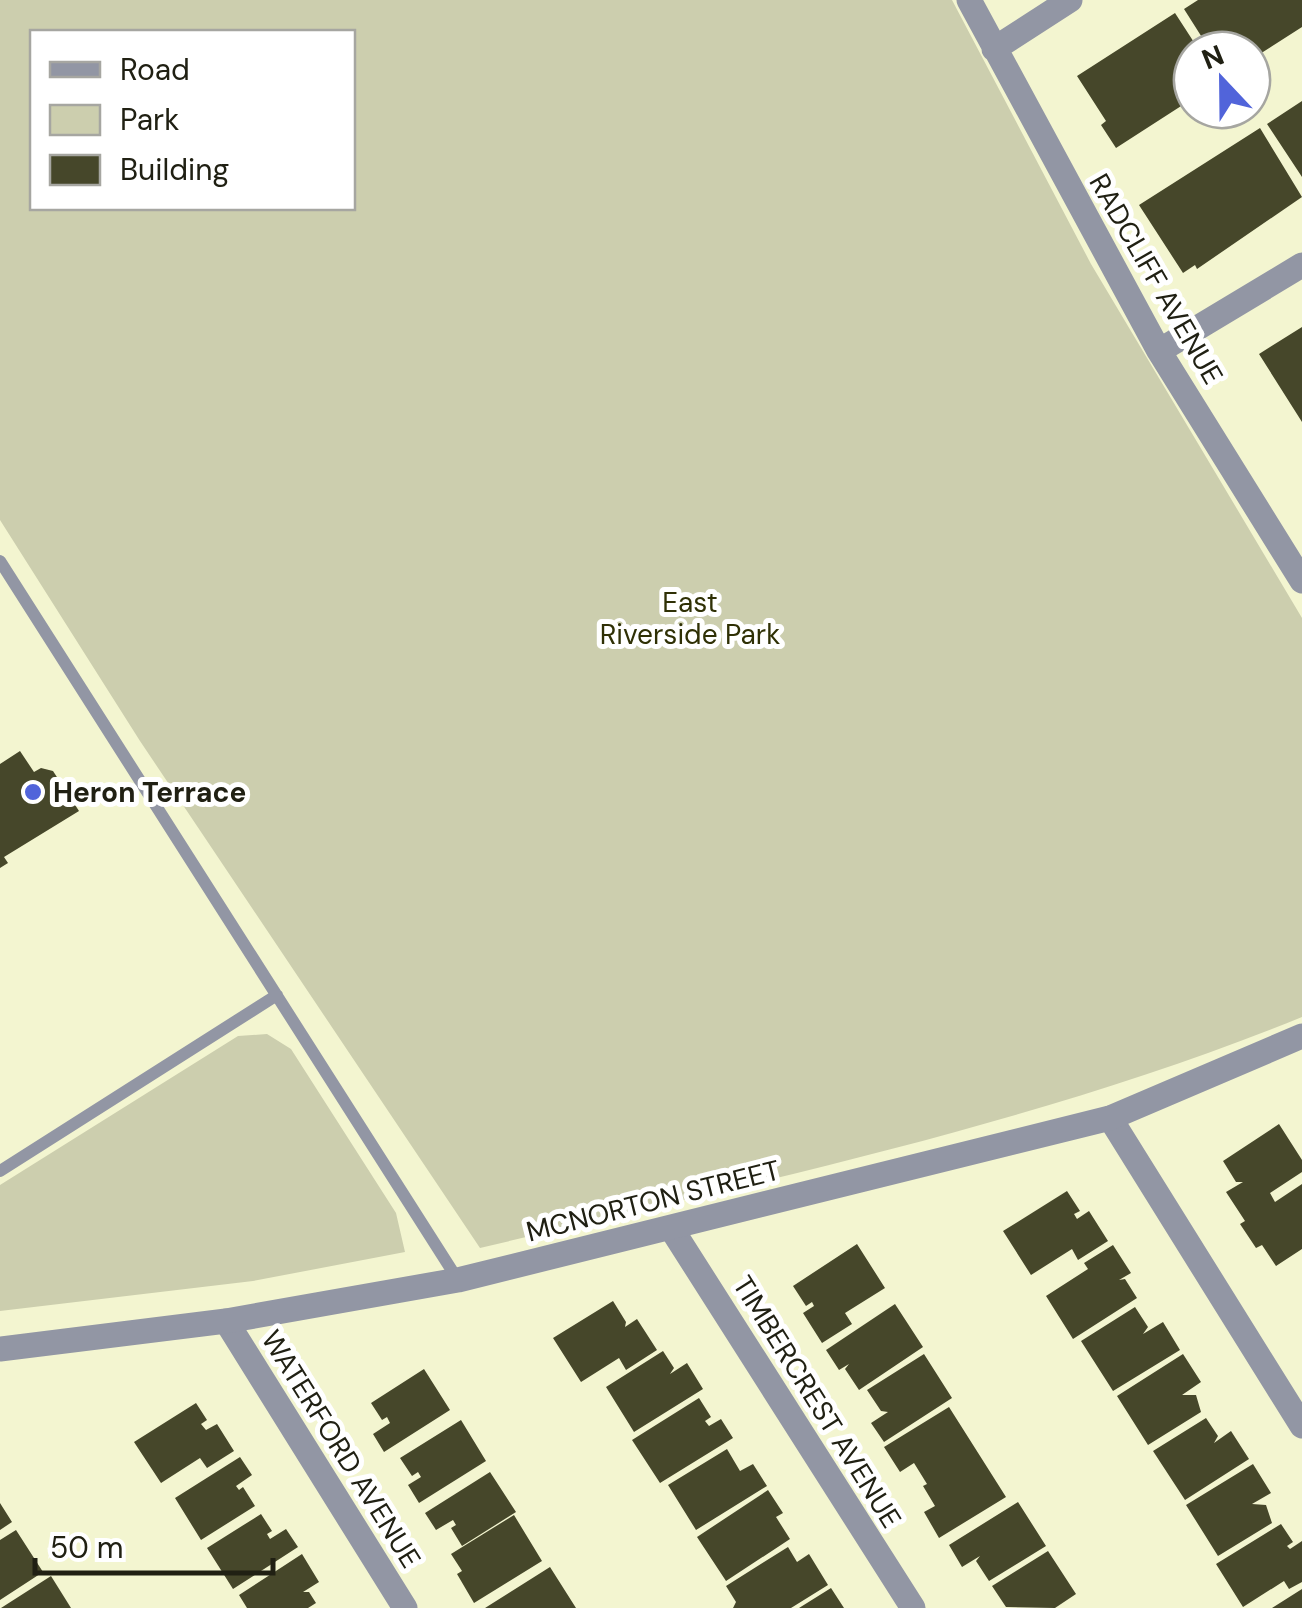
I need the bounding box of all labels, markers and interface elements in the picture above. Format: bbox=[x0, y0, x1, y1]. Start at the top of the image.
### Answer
legend bbox=[30, 30, 355, 210]
north arrow bbox=[1172, 30, 1272, 130]
text: N bbox=[1196, 36, 1229, 78]
text: Road bbox=[120, 50, 190, 89]
text: Park bbox=[120, 100, 179, 139]
text: Building bbox=[120, 150, 229, 189]
street label: RADCLIFF AVENUE bbox=[1081, 167, 1231, 391]
park label: East Riverside Park bbox=[600, 584, 780, 653]
place label: Heron Terrace bbox=[53, 774, 246, 811]
marker: Heron Terrace bbox=[22, 781, 44, 803]
street label: MCNORTON STREET bbox=[522, 1152, 784, 1250]
street label: TIMBERCREST AVENUE bbox=[724, 1269, 910, 1535]
street label: WATERFORD AVENUE bbox=[253, 1323, 429, 1575]
scale bar bbox=[35, 1513, 272, 1575]
text: 50 m bbox=[50, 1528, 124, 1567]

